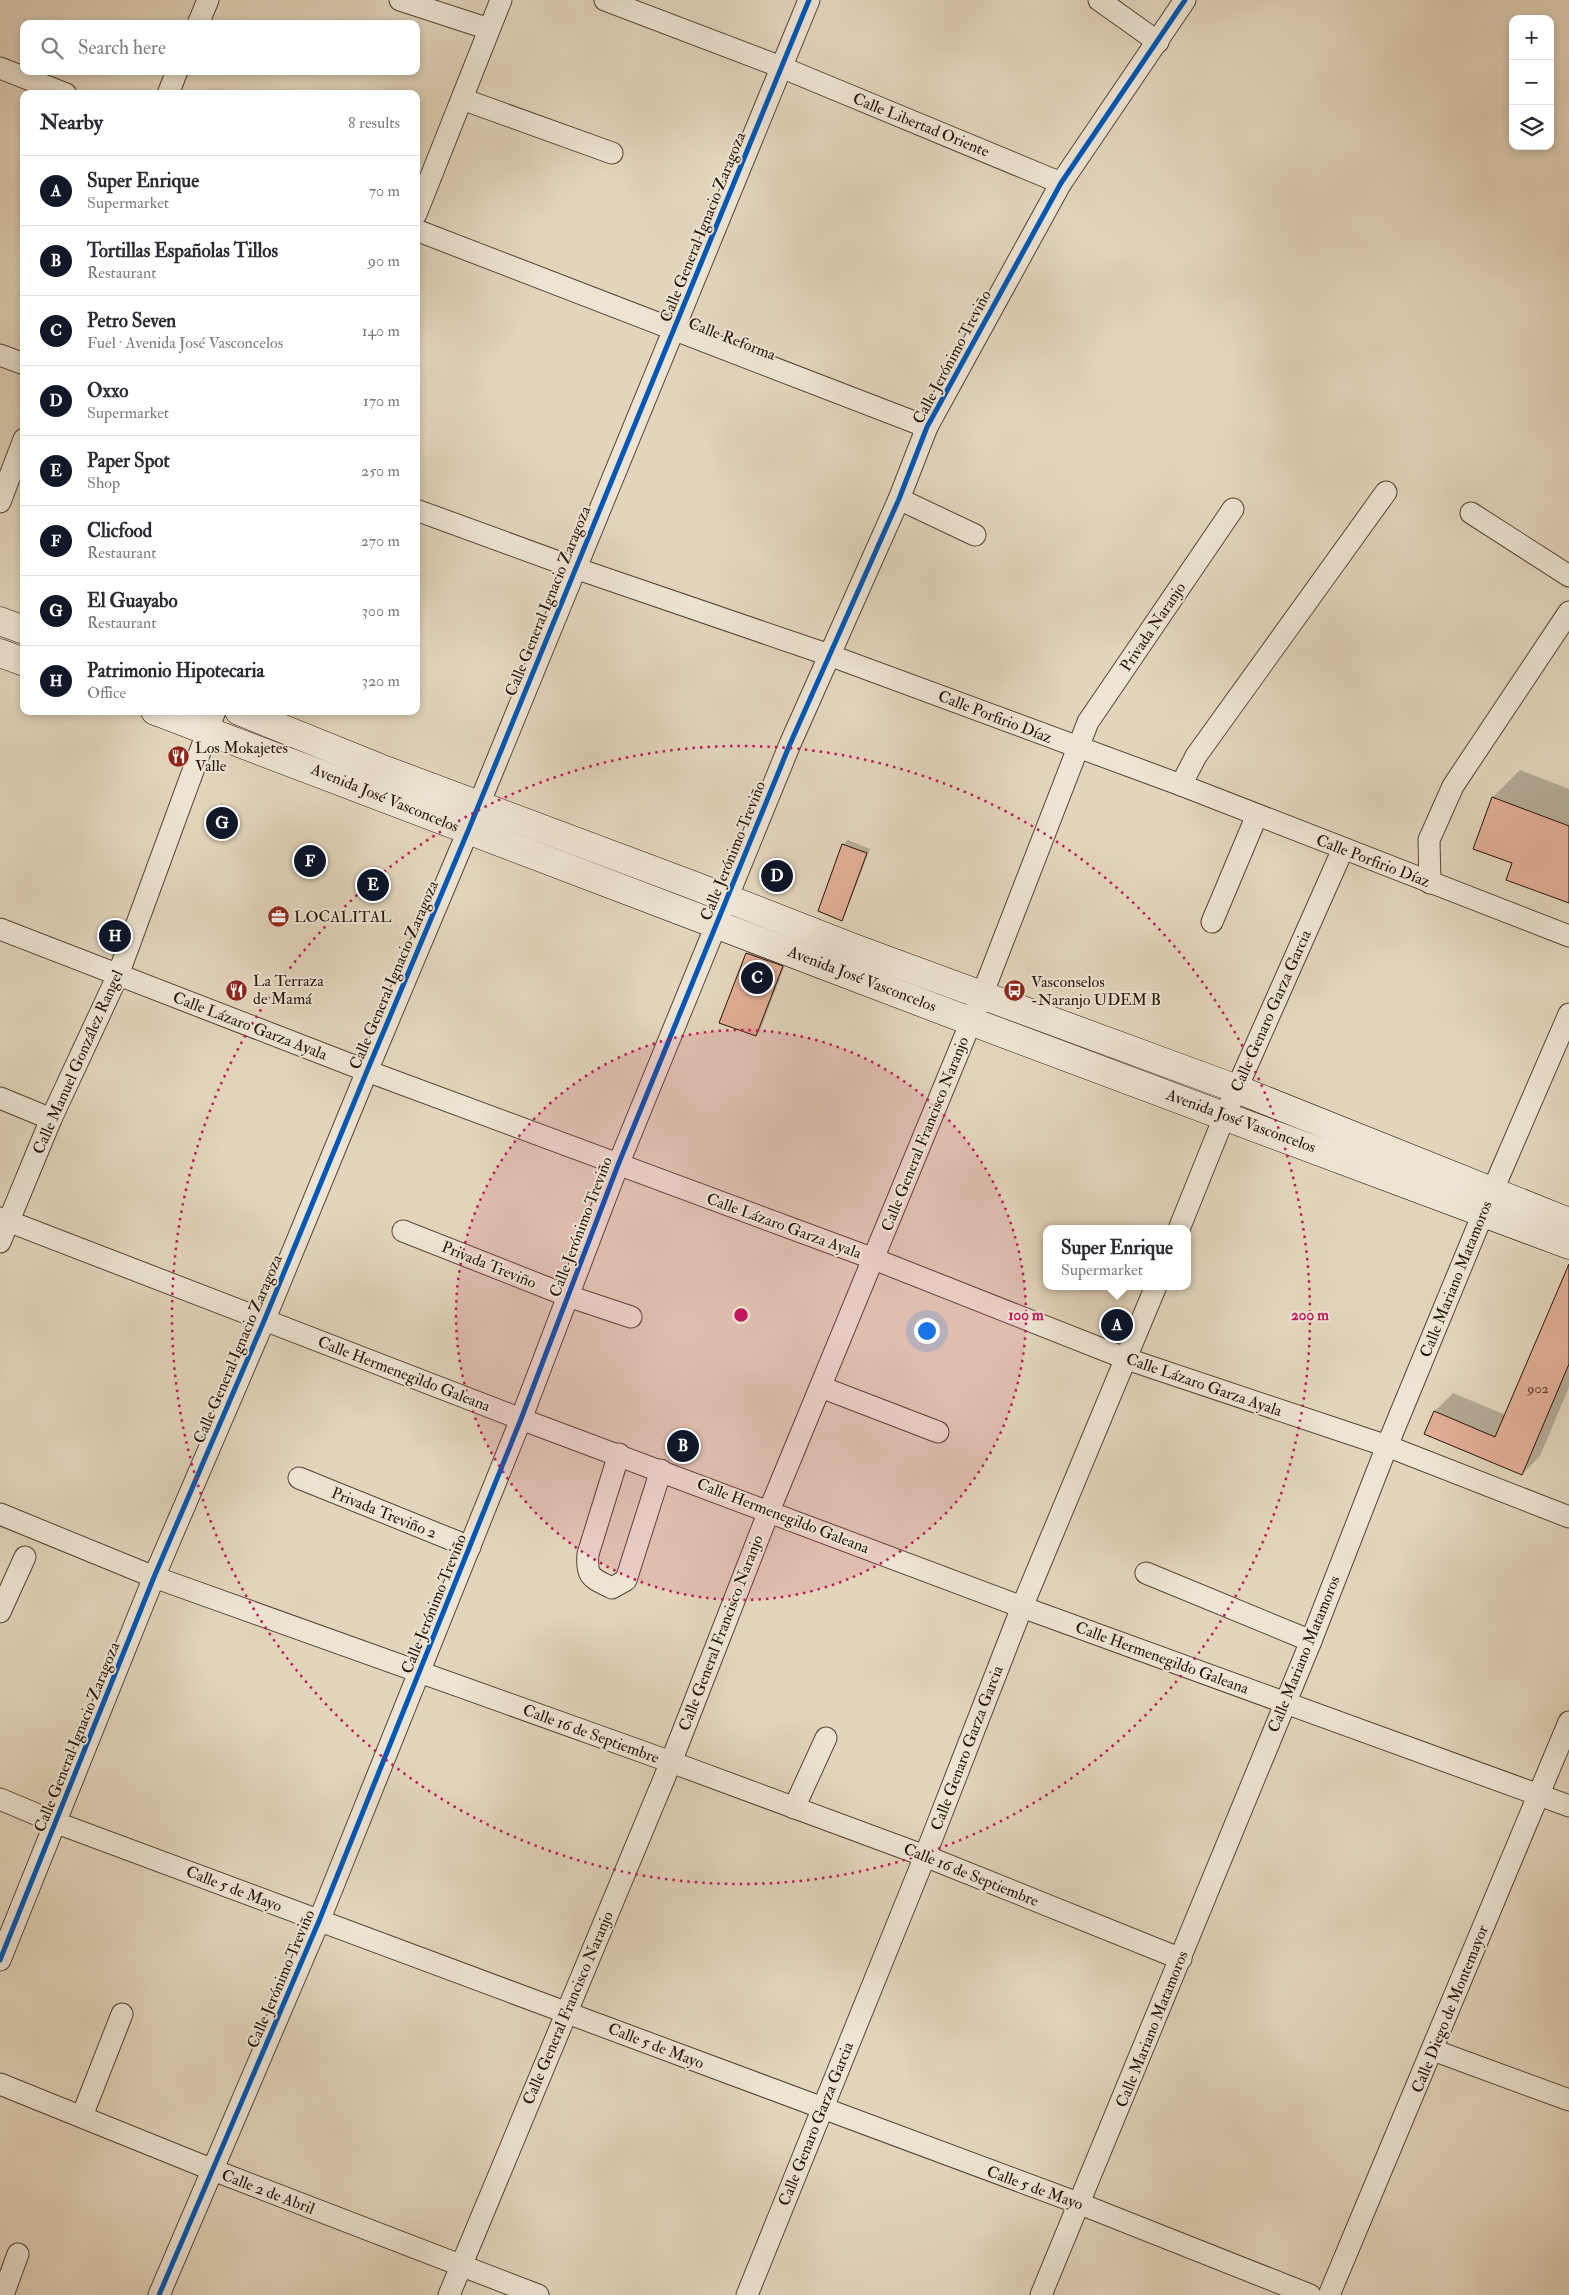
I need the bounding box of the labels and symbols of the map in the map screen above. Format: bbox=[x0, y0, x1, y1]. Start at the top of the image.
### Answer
street label: Calle Libertad Oriente bbox=[850, 88, 993, 162]
street label: Calle General Ignacio Zaragoza bbox=[656, 129, 751, 325]
street label: Calle Jerónimo Treviño bbox=[908, 286, 997, 428]
street label: Calle Reforma bbox=[685, 313, 779, 365]
street label: Calle General Ignacio Zaragoza bbox=[501, 503, 596, 699]
street label: Privada Naranjo bbox=[1116, 578, 1190, 675]
street label: Calle Porfirio Díaz bbox=[935, 686, 1055, 748]
place label: Los Mokajetes Valle bbox=[195, 738, 288, 776]
restaurant icon: Los Mokajetes Valle bbox=[167, 745, 191, 769]
street label: Avenida José Vasconcelos bbox=[307, 759, 462, 838]
street label: Calle Jerónimo Treviño bbox=[696, 778, 771, 924]
pin: G bbox=[206, 804, 238, 842]
street label: Calle Porfirio Díaz bbox=[1313, 830, 1433, 892]
pin: F bbox=[294, 842, 326, 880]
pin: D bbox=[761, 857, 793, 895]
pin: E bbox=[357, 866, 389, 904]
street label: Calle General Ignacio Zaragoza bbox=[345, 877, 443, 1073]
office icon: LOCALITAL bbox=[266, 905, 290, 929]
place label: LOCALITAL bbox=[294, 907, 392, 927]
pin: H bbox=[99, 917, 131, 955]
street label: Calle Genaro Garza Garcia bbox=[1226, 927, 1316, 1095]
street label: Avenida José Vasconcelos bbox=[784, 941, 939, 1018]
pin: C bbox=[741, 959, 773, 997]
street label: Calle Manuel González Rangel bbox=[28, 967, 128, 1157]
place label: La Terraza de Mamá bbox=[253, 971, 324, 1009]
place label: Vasconselos -Naranjo UDEM B bbox=[1031, 972, 1161, 1010]
restaurant icon: La Terraza de Mamá bbox=[225, 978, 249, 1002]
bus stop icon: Vasconselos -Naranjo UDEM B bbox=[1003, 979, 1027, 1003]
street label: Calle Lázaro Garza Ayala bbox=[170, 987, 330, 1065]
street label: Calle General Francisco Naranjo bbox=[877, 1033, 973, 1234]
street label: Avenida José Vasconcelos bbox=[1162, 1084, 1318, 1158]
street label: Calle Jerónimo Treviño bbox=[545, 1154, 618, 1300]
street label: Calle Lázaro Garza Ayala bbox=[704, 1189, 865, 1264]
street label: Calle Mariano Matamoros bbox=[1415, 1198, 1497, 1360]
street label: Privada Treviño bbox=[439, 1237, 540, 1293]
street label: Calle General Ignacio Zaragoza bbox=[189, 1251, 287, 1447]
centre of rings bbox=[732, 1306, 750, 1324]
text: 100 m bbox=[1008, 1306, 1044, 1325]
pin: A bbox=[1101, 1306, 1133, 1344]
text: 200 m bbox=[1291, 1306, 1329, 1325]
your location bbox=[914, 1318, 940, 1344]
street label: Calle Hermenegildo Galeana bbox=[315, 1332, 494, 1416]
street label: Calle Lázaro Garza Ayala bbox=[1123, 1349, 1285, 1421]
house number: 902 bbox=[1526, 1380, 1549, 1397]
pin: B bbox=[667, 1427, 699, 1465]
street label: Calle Hermenegildo Galeana bbox=[694, 1474, 873, 1558]
street label: Privada Treviño 2 bbox=[328, 1483, 440, 1543]
street label: Calle Jerónimo Treviño bbox=[397, 1531, 472, 1677]
street label: Calle General Francisco Naranjo bbox=[674, 1532, 768, 1734]
street label: Calle Mariano Matamoros bbox=[1263, 1573, 1345, 1735]
street label: Calle Hermenegildo Galeana bbox=[1072, 1617, 1252, 1699]
street label: Calle General Ignacio Zaragoza bbox=[30, 1639, 125, 1835]
street label: Calle Genaro Garza Garcia bbox=[926, 1662, 1008, 1833]
street label: Calle 16 de Septiembre bbox=[520, 1700, 662, 1769]
street label: Calle 16 de Septiembre bbox=[900, 1839, 1042, 1912]
street label: Calle 5 de Mayo bbox=[183, 1862, 285, 1917]
street label: Calle Jerónimo Treviño bbox=[243, 1906, 320, 2052]
street label: Calle General Francisco Naranjo bbox=[518, 1908, 618, 2108]
street label: Calle Diego de Montemayor bbox=[1407, 1922, 1493, 2096]
street label: Calle Mariano Matamoros bbox=[1111, 1948, 1193, 2110]
street label: Calle 5 de Mayo bbox=[605, 2019, 707, 2074]
street label: Calle Genaro Garza Garcia bbox=[774, 2039, 858, 2209]
street label: Calle 5 de Mayo bbox=[984, 2161, 1086, 2215]
street label: Calle 2 de Abril bbox=[219, 2165, 317, 2219]

